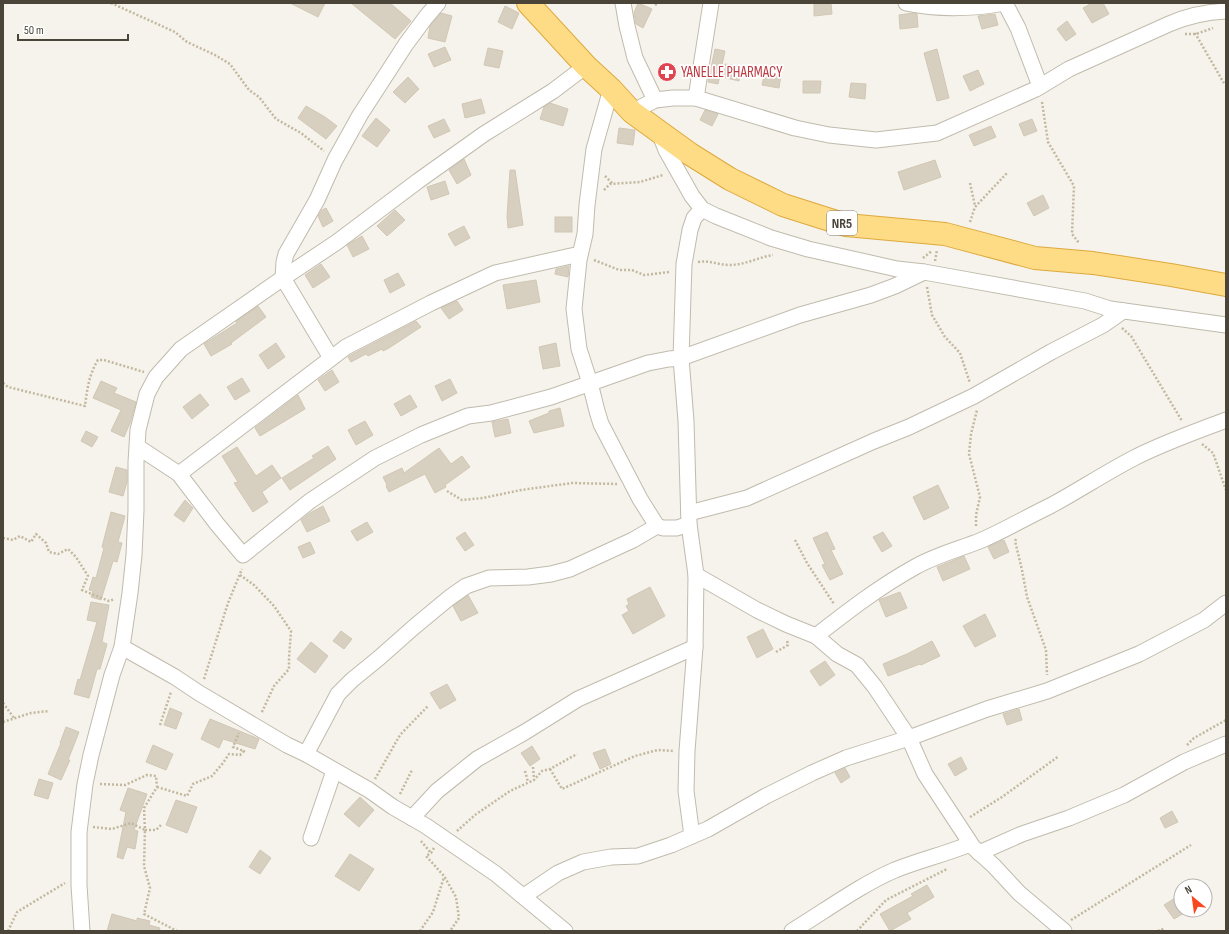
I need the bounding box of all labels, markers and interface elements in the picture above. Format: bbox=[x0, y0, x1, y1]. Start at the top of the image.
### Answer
scale bar bbox=[18, 16, 128, 42]
text: 50 m bbox=[24, 23, 44, 38]
pharmacy icon: YANELLE PHARMACY bbox=[656, 61, 678, 83]
place label: YANELLE PHARMACY bbox=[681, 63, 783, 82]
road number: NR5 bbox=[827, 211, 857, 235]
north arrow bbox=[1173, 878, 1213, 918]
text: N bbox=[1183, 883, 1194, 897]

